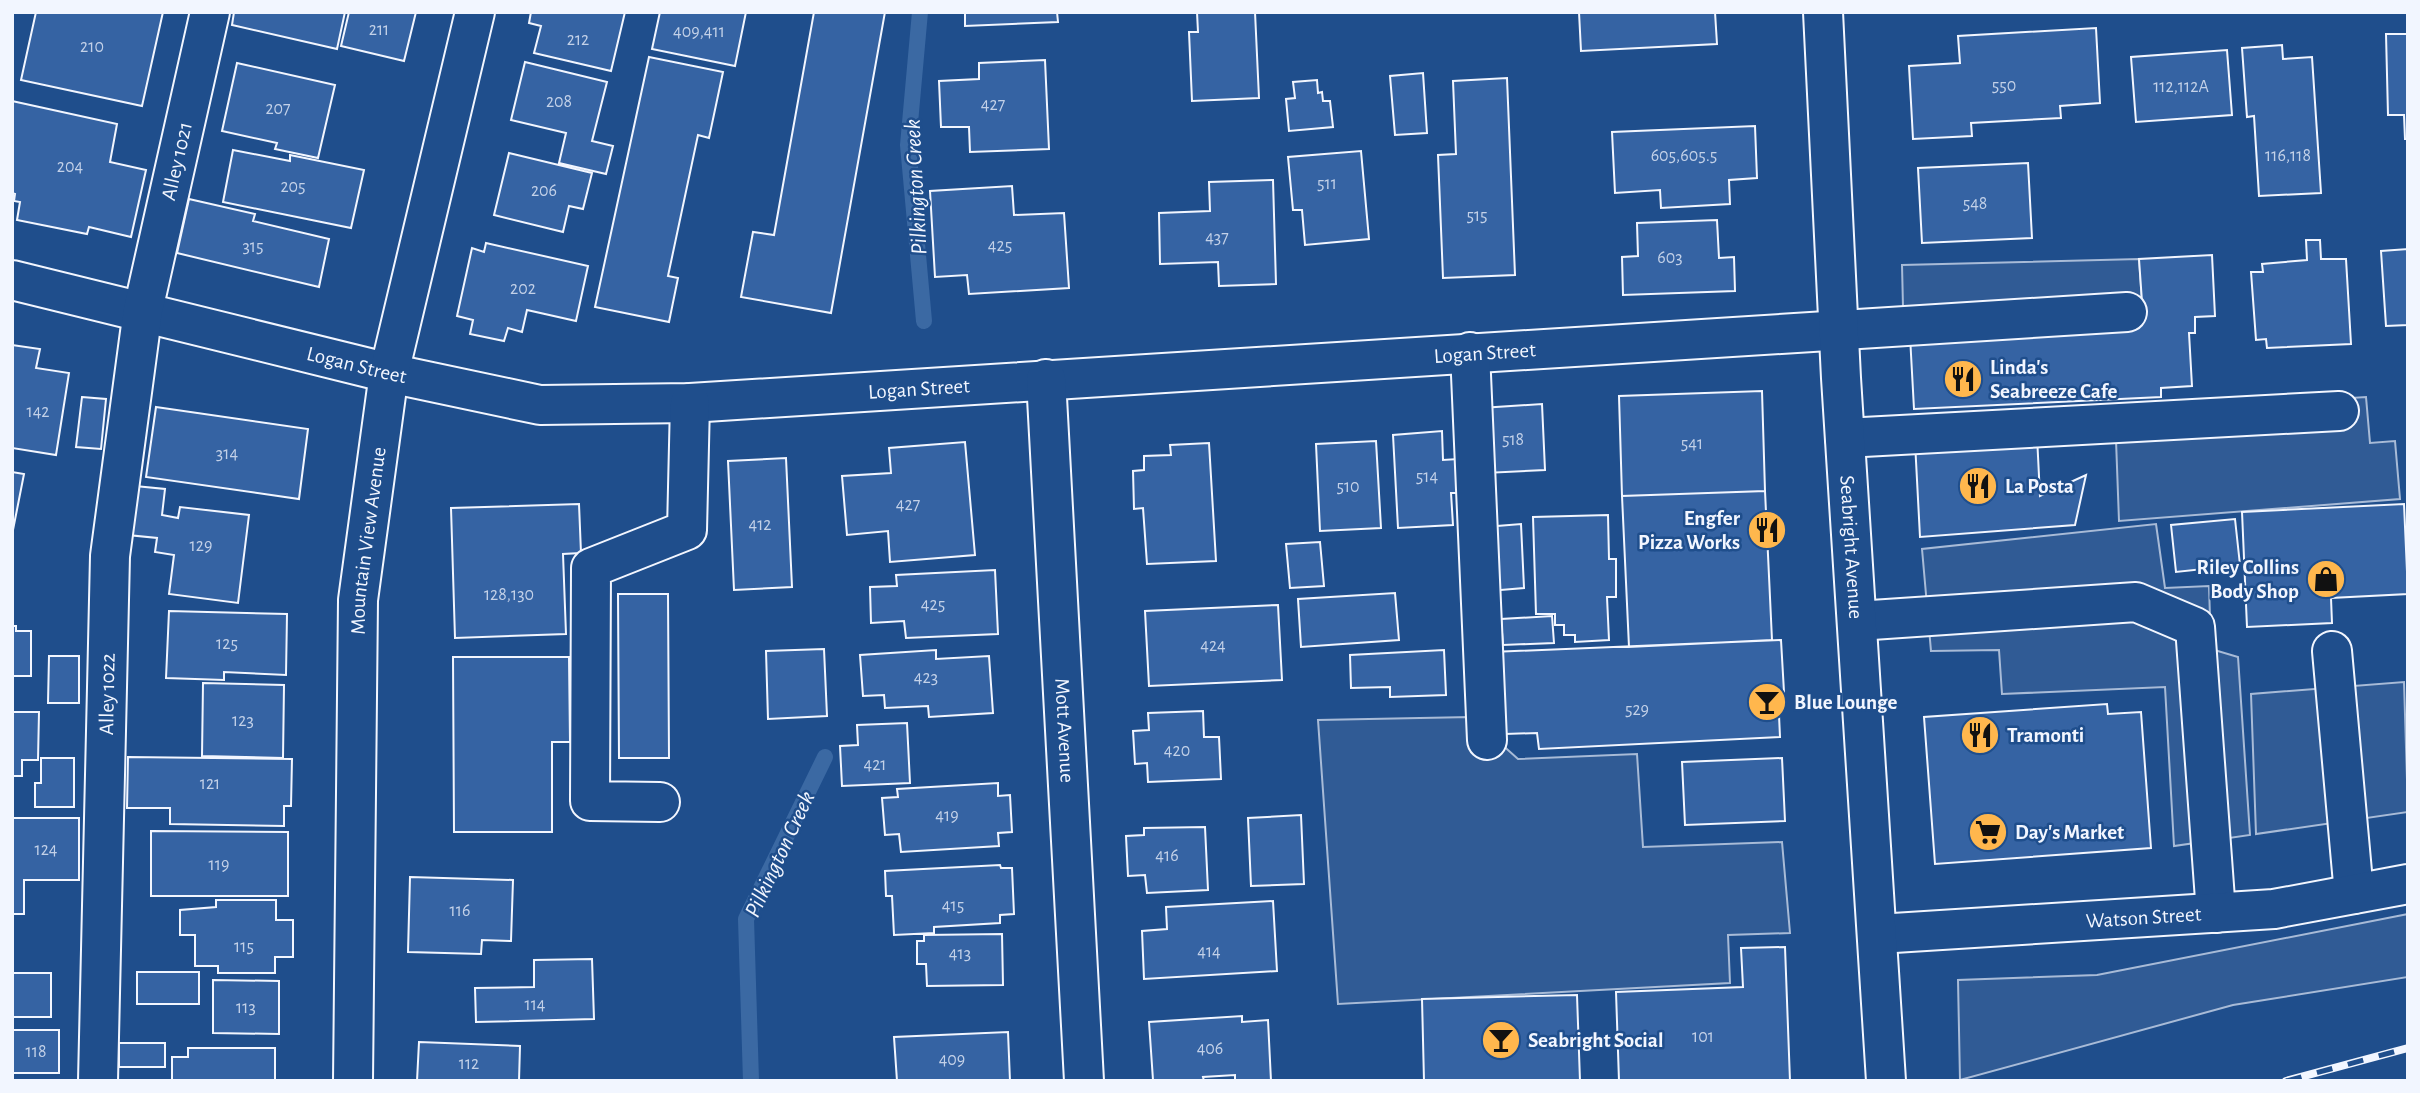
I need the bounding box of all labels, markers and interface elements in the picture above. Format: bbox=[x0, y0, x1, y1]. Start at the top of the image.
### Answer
house number: 211 bbox=[369, 21, 389, 39]
house number: 409,411 bbox=[673, 23, 725, 41]
house number: 212 bbox=[567, 31, 589, 49]
house number: 210 bbox=[80, 38, 104, 56]
house number: 550 bbox=[1992, 77, 2016, 95]
house number: 112,112A bbox=[2153, 78, 2209, 96]
house number: 208 bbox=[546, 93, 572, 111]
house number: 427 bbox=[981, 96, 1005, 114]
house number: 207 bbox=[265, 100, 291, 118]
water label: Pilkington Creek bbox=[901, 118, 932, 255]
street label: Alley 1021 bbox=[158, 120, 196, 202]
house number: 605,605.5 bbox=[1651, 147, 1717, 165]
house number: 116,118 bbox=[2265, 147, 2311, 165]
house number: 204 bbox=[57, 158, 84, 176]
house number: 511 bbox=[1317, 175, 1337, 193]
house number: 205 bbox=[280, 178, 306, 196]
house number: 206 bbox=[531, 182, 557, 200]
house number: 548 bbox=[1963, 195, 1987, 213]
house number: 515 bbox=[1466, 207, 1488, 225]
house number: 437 bbox=[1205, 229, 1229, 247]
house number: 425 bbox=[988, 237, 1012, 255]
house number: 315 bbox=[242, 238, 264, 256]
house number: 603 bbox=[1657, 249, 1683, 267]
house number: 202 bbox=[510, 280, 536, 298]
street label: Logan Street bbox=[1433, 339, 1537, 367]
street label: Logan Street bbox=[305, 343, 409, 387]
place label: Linda's Seabreeze Cafe bbox=[1990, 357, 2117, 402]
restaurant icon: Linda's Seabreeze Cafe bbox=[1942, 358, 1984, 400]
street label: Logan Street bbox=[867, 375, 971, 403]
house number: 142 bbox=[26, 403, 50, 421]
house number: 518 bbox=[1502, 431, 1524, 449]
house number: 541 bbox=[1681, 435, 1703, 453]
house number: 314 bbox=[216, 445, 238, 463]
street label: Mountain View Avenue bbox=[348, 446, 390, 635]
restaurant icon: La Posta bbox=[1957, 465, 1999, 507]
house number: 514 bbox=[1416, 468, 1439, 486]
street label: Seabright Avenue bbox=[1836, 475, 1866, 620]
place label: La Posta bbox=[2005, 476, 2074, 497]
house number: 510 bbox=[1336, 478, 1360, 496]
house number: 427 bbox=[896, 496, 920, 514]
place label: Engfer Pizza Works bbox=[1638, 508, 1741, 553]
restaurant icon: Engfer Pizza Works bbox=[1746, 509, 1788, 551]
house number: 412 bbox=[748, 516, 772, 534]
house number: 129 bbox=[190, 537, 212, 555]
place label: Riley Collins Body Shop bbox=[2197, 557, 2299, 602]
shop icon: Riley Collins Body Shop bbox=[2305, 558, 2347, 600]
house number: 128,130 bbox=[484, 586, 534, 604]
house number: 425 bbox=[921, 596, 945, 614]
house number: 125 bbox=[216, 635, 238, 653]
house number: 424 bbox=[1200, 637, 1226, 655]
street label: Alley 1022 bbox=[96, 653, 119, 735]
house number: 423 bbox=[914, 669, 938, 687]
street label: Mott Avenue bbox=[1051, 678, 1078, 783]
bar icon: Blue Lounge bbox=[1746, 681, 1788, 723]
place label: Blue Lounge bbox=[1794, 692, 1897, 713]
house number: 529 bbox=[1625, 701, 1649, 719]
house number: 123 bbox=[232, 712, 254, 730]
restaurant icon: Tramonti bbox=[1959, 714, 2001, 756]
place label: Tramonti bbox=[2007, 725, 2084, 746]
house number: 420 bbox=[1164, 742, 1190, 760]
house number: 421 bbox=[863, 756, 887, 774]
house number: 121 bbox=[200, 775, 220, 793]
water label: Pilkington Creek bbox=[741, 788, 820, 921]
house number: 419 bbox=[935, 807, 959, 825]
supermarket icon: Day's Market bbox=[1967, 811, 2009, 853]
place label: Day's Market bbox=[2015, 822, 2124, 843]
house number: 124 bbox=[34, 841, 58, 859]
house number: 416 bbox=[1155, 847, 1179, 865]
house number: 119 bbox=[209, 856, 229, 874]
house number: 415 bbox=[942, 897, 964, 915]
house number: 116 bbox=[450, 902, 470, 920]
street label: Watson Street bbox=[2085, 904, 2202, 932]
house number: 115 bbox=[234, 938, 254, 956]
house number: 414 bbox=[1197, 943, 1221, 961]
house number: 413 bbox=[949, 945, 971, 963]
house number: 114 bbox=[524, 996, 546, 1014]
house number: 113 bbox=[236, 999, 256, 1017]
bar icon: Seabright Social bbox=[1480, 1019, 1522, 1061]
house number: 101 bbox=[1692, 1028, 1714, 1046]
place label: Seabright Social bbox=[1528, 1030, 1663, 1051]
house number: 406 bbox=[1197, 1040, 1223, 1058]
house number: 118 bbox=[26, 1043, 46, 1061]
house number: 409 bbox=[939, 1051, 965, 1069]
house number: 112 bbox=[459, 1055, 479, 1073]

